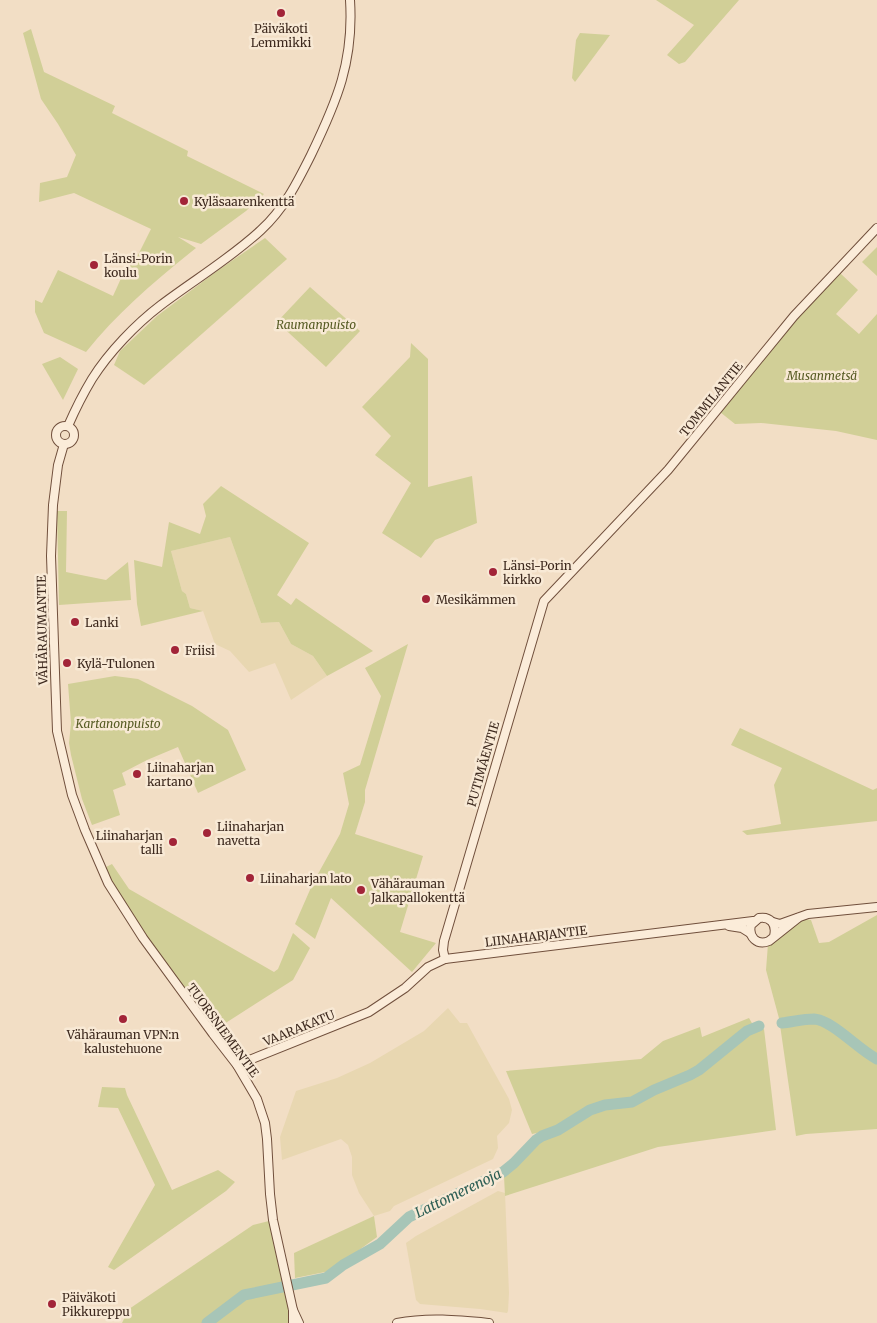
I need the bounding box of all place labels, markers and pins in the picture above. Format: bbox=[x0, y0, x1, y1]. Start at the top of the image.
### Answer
marker: Päiväkoti Lemmikki bbox=[275, 7, 287, 19]
place label: Päiväkoti Lemmikki bbox=[251, 21, 311, 50]
place label: Kyläsaarenkenttä bbox=[194, 194, 295, 209]
marker: Kyläsaarenkenttä bbox=[178, 195, 190, 207]
place label: Länsi-Porin koulu bbox=[104, 251, 173, 280]
marker: Länsi-Porin koulu bbox=[88, 259, 100, 271]
place label: Länsi-Porin kirkko bbox=[503, 558, 572, 587]
marker: Länsi-Porin kirkko bbox=[487, 566, 499, 578]
place label: Mesikämmen bbox=[436, 592, 516, 607]
marker: Mesikämmen bbox=[420, 593, 432, 605]
place label: Lanki bbox=[85, 615, 119, 630]
marker: Lanki bbox=[69, 616, 81, 628]
place label: Friisi bbox=[185, 643, 215, 658]
marker: Friisi bbox=[169, 644, 181, 656]
place label: Kylä-Tulonen bbox=[77, 656, 155, 671]
marker: Kylä-Tulonen bbox=[61, 657, 73, 669]
place label: Liinaharjan kartano bbox=[147, 760, 214, 789]
marker: Liinaharjan kartano bbox=[131, 768, 143, 780]
place label: Liinaharjan navetta bbox=[217, 819, 284, 848]
marker: Liinaharjan navetta bbox=[201, 827, 213, 839]
place label: Liinaharjan talli bbox=[96, 828, 163, 857]
marker: Liinaharjan talli bbox=[167, 836, 179, 848]
place label: Liinaharjan lato bbox=[260, 871, 352, 886]
marker: Liinaharjan lato bbox=[244, 872, 256, 884]
place label: Vähärauman Jalkapallokenttä bbox=[370, 876, 465, 905]
marker: Vähärauman Jalkapallokenttä bbox=[355, 884, 367, 896]
marker: Vähärauman VPN:n kalustehuone bbox=[117, 1013, 129, 1025]
place label: Vähärauman VPN:n kalustehuone bbox=[66, 1027, 179, 1056]
place label: Päiväkoti Pikkureppu bbox=[62, 1290, 130, 1319]
marker: Päiväkoti Pikkureppu bbox=[46, 1298, 58, 1310]

